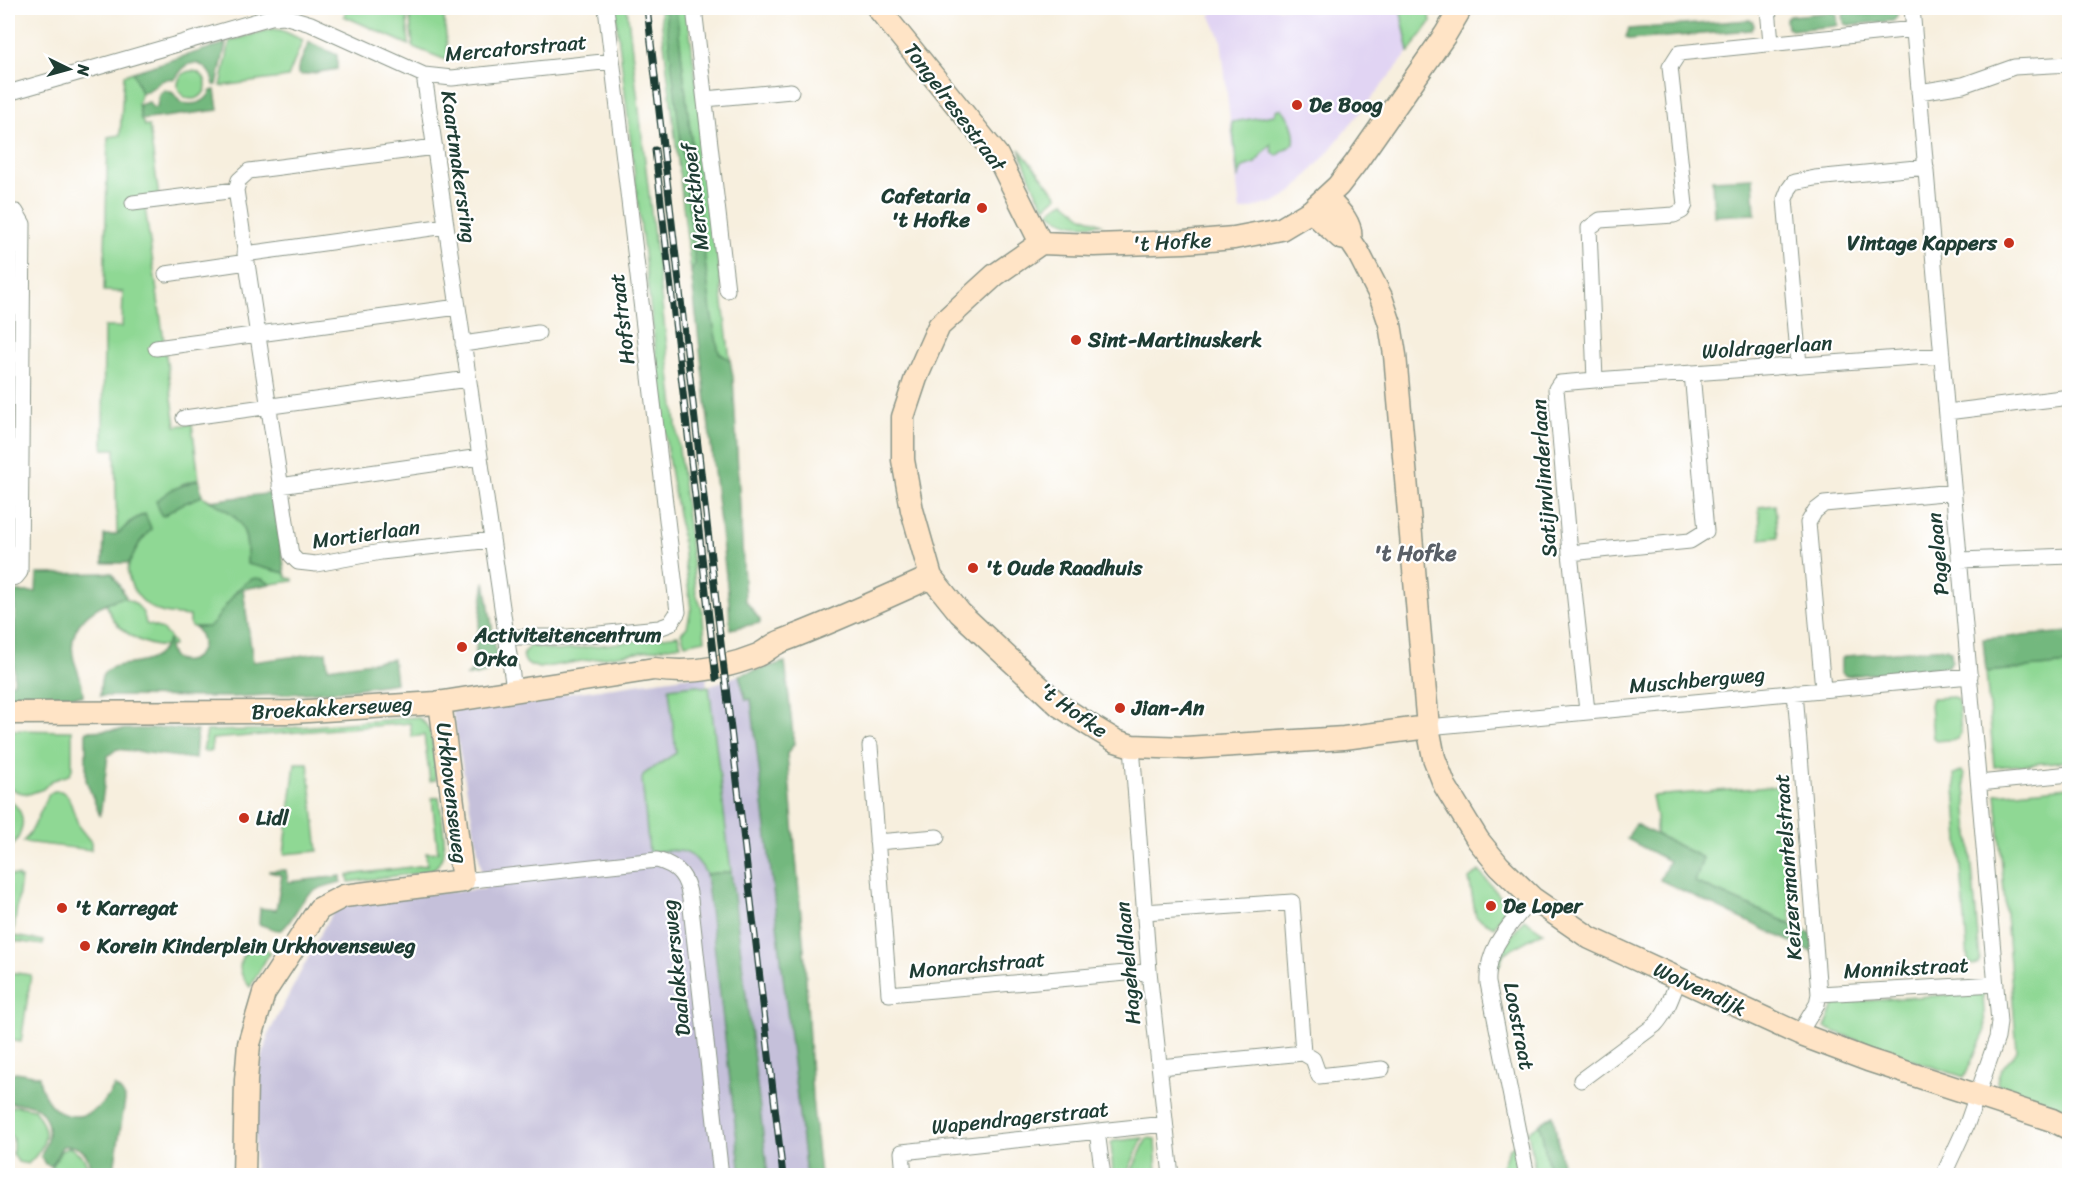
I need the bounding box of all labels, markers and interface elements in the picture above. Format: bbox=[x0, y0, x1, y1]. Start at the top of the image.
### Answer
street label: Mercatorstraat bbox=[444, 23, 588, 73]
street label: Tongelresestraat bbox=[893, 34, 1018, 181]
north arrow bbox=[39, 39, 99, 99]
text: N bbox=[68, 62, 98, 78]
place label: De Boog bbox=[1309, 86, 1383, 124]
street label: Kaartmakersring bbox=[429, 88, 489, 246]
marker: De Boog bbox=[1290, 98, 1304, 112]
street label: Merckthoef bbox=[669, 139, 720, 253]
place label: Cafetaria 't Hofke bbox=[881, 177, 971, 239]
marker: Cafetaria 't Hofke bbox=[975, 201, 989, 215]
street label: 't Hofke bbox=[1132, 221, 1213, 263]
place label: Vintage Kappers bbox=[1847, 224, 1998, 262]
marker: Vintage Kappers bbox=[2002, 236, 2016, 250]
street label: Hofstraat bbox=[598, 271, 646, 367]
place label: Sint-Martinuskerk bbox=[1087, 321, 1262, 359]
street label: Woldragerlaan bbox=[1700, 323, 1834, 371]
marker: Sint-Martinuskerk bbox=[1069, 333, 1083, 347]
street label: Satijnvlinderlaan bbox=[1520, 397, 1568, 559]
street label: Mortierlaan bbox=[310, 508, 422, 560]
street label: Pagelaan bbox=[1915, 511, 1961, 597]
district label: 't Hofke bbox=[1374, 534, 1457, 573]
place label: 't Oude Raadhuis bbox=[985, 549, 1143, 587]
marker: 't Oude Raadhuis bbox=[966, 561, 980, 575]
place label: Activiteitencentrum Orka bbox=[473, 616, 662, 678]
marker: Activiteitencentrum Orka bbox=[455, 640, 469, 654]
street label: Muschbergweg bbox=[1627, 655, 1767, 705]
street label: 't Hofke bbox=[1030, 671, 1116, 749]
street label: Broekakkerseweg bbox=[250, 685, 414, 731]
place label: Jian-An bbox=[1131, 689, 1205, 727]
marker: Jian-An bbox=[1113, 701, 1127, 715]
street label: Urkhovenseweg bbox=[424, 720, 480, 866]
street label: Keizersmantelstraat bbox=[1763, 772, 1813, 962]
place label: Lidl bbox=[256, 799, 290, 837]
marker: Lidl bbox=[237, 811, 251, 825]
place label: De Loper bbox=[1503, 887, 1584, 925]
place label: 't Karregat bbox=[74, 889, 179, 927]
street label: Daalakkersweg bbox=[650, 897, 702, 1038]
marker: De Loper bbox=[1484, 899, 1498, 913]
street label: Hageheldlaan bbox=[1104, 900, 1152, 1026]
marker: 't Karregat bbox=[55, 901, 69, 915]
place label: Korein Kinderplein Urkhovenseweg bbox=[96, 927, 416, 965]
marker: Korein Kinderplein Urkhovenseweg bbox=[78, 939, 92, 953]
street label: Monarchstraat bbox=[907, 940, 1047, 990]
street label: Monnikstraat bbox=[1843, 946, 1969, 990]
street label: Wolvendijk bbox=[1647, 951, 1753, 1027]
street label: Loostraat bbox=[1492, 979, 1546, 1073]
street label: Wapendragerstraat bbox=[930, 1090, 1110, 1146]

